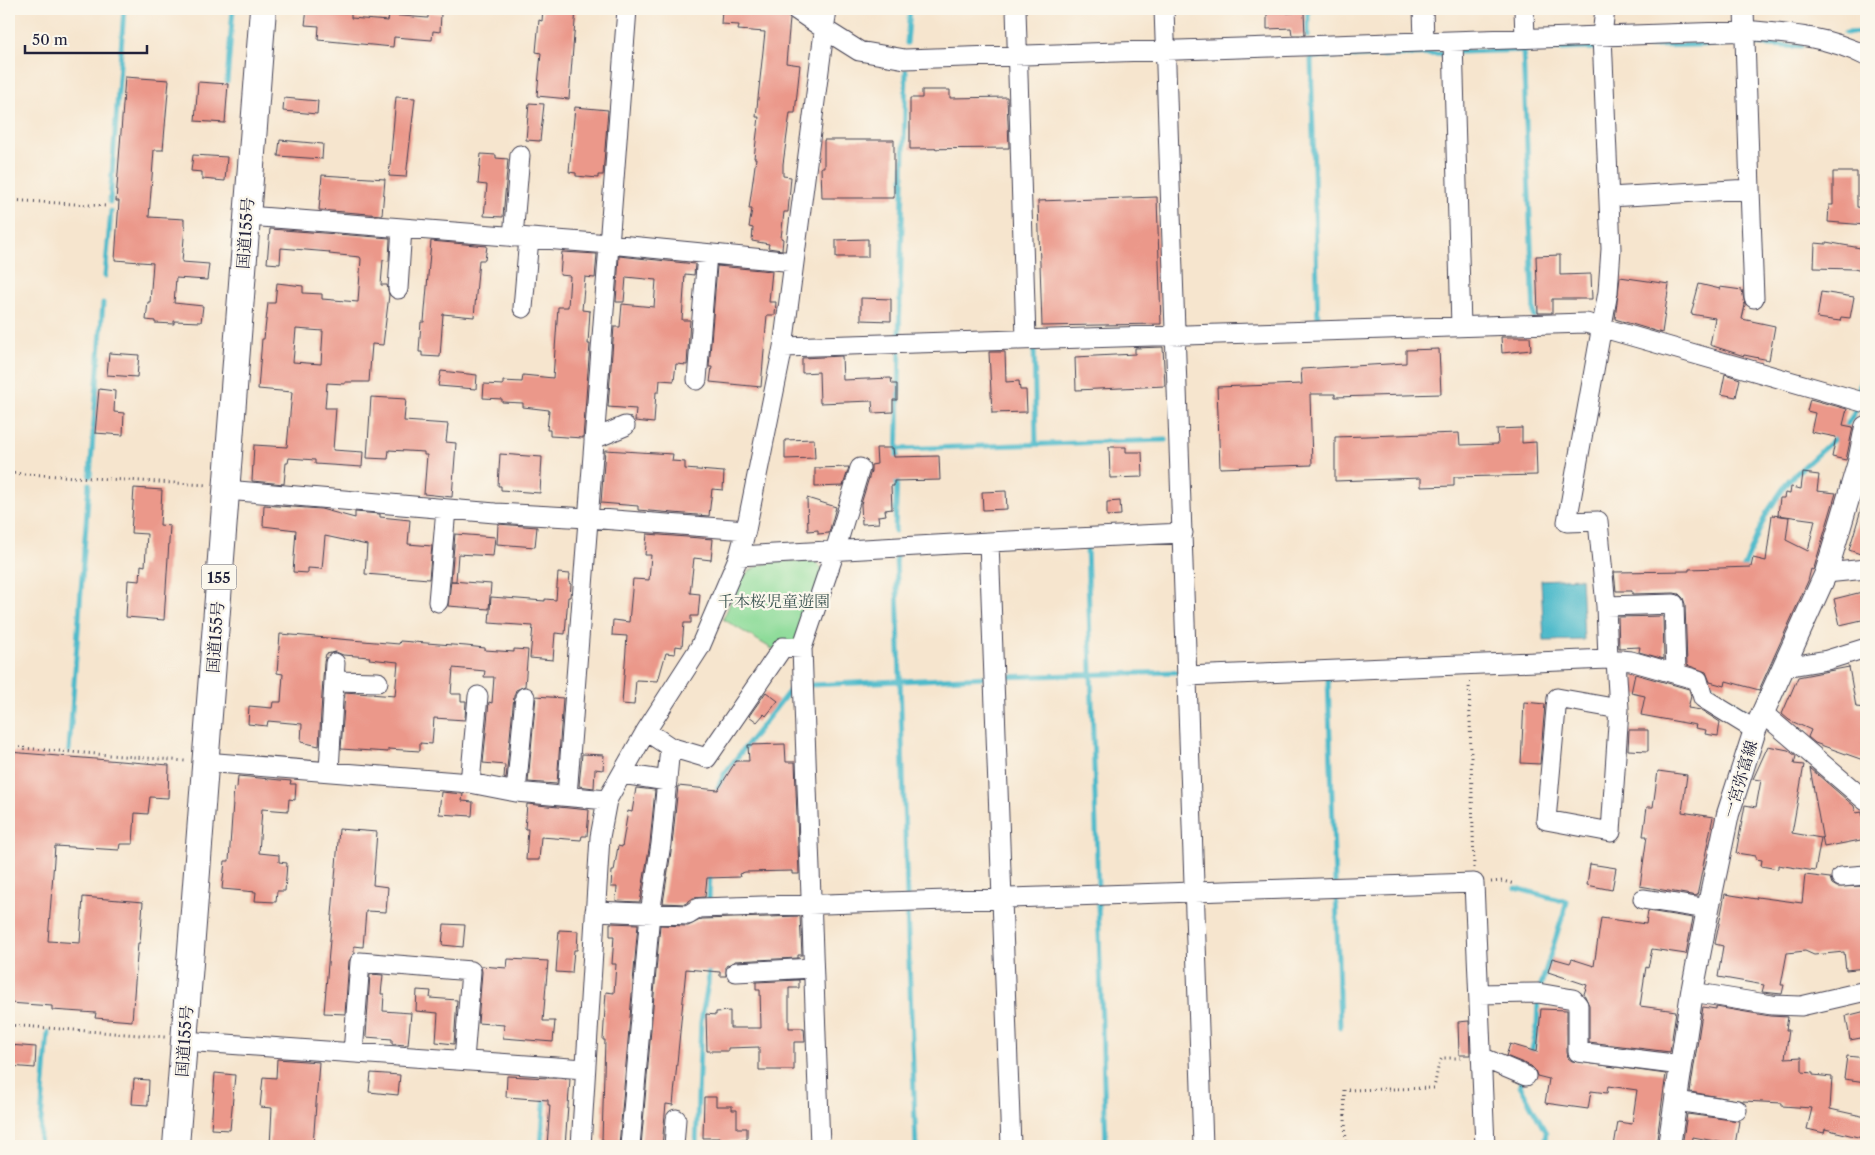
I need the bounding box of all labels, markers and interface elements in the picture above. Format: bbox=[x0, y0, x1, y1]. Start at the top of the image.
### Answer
scale bar bbox=[25, 22, 148, 54]
text: 50 m bbox=[32, 30, 68, 49]
street label: 国道155号 bbox=[233, 196, 257, 270]
road number: 155 bbox=[202, 564, 236, 590]
park label: 千本桜児童遊園 bbox=[718, 591, 830, 611]
street label: 国道155号 bbox=[203, 600, 227, 674]
street label: 一宮弥富線 bbox=[1719, 738, 1761, 820]
street label: 国道155号 bbox=[172, 1004, 196, 1078]

